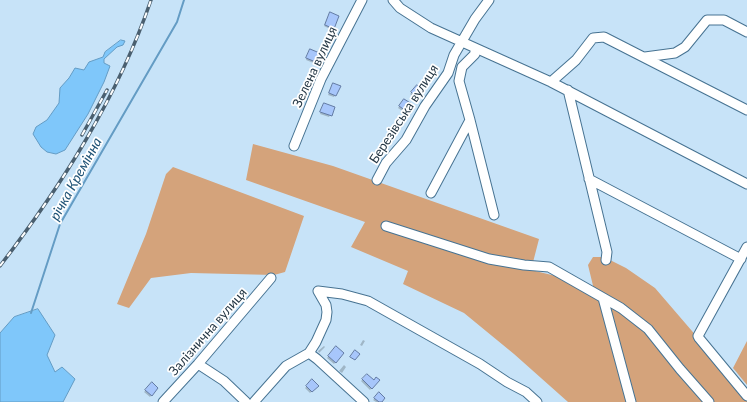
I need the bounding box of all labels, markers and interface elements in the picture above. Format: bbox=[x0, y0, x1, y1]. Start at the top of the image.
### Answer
street label: Зелена вулиця bbox=[289, 24, 341, 110]
street label: Березівська вулиця bbox=[366, 61, 442, 167]
water label: річка Кремінна bbox=[46, 135, 106, 223]
street label: Залізнична вулиця bbox=[166, 285, 250, 379]

